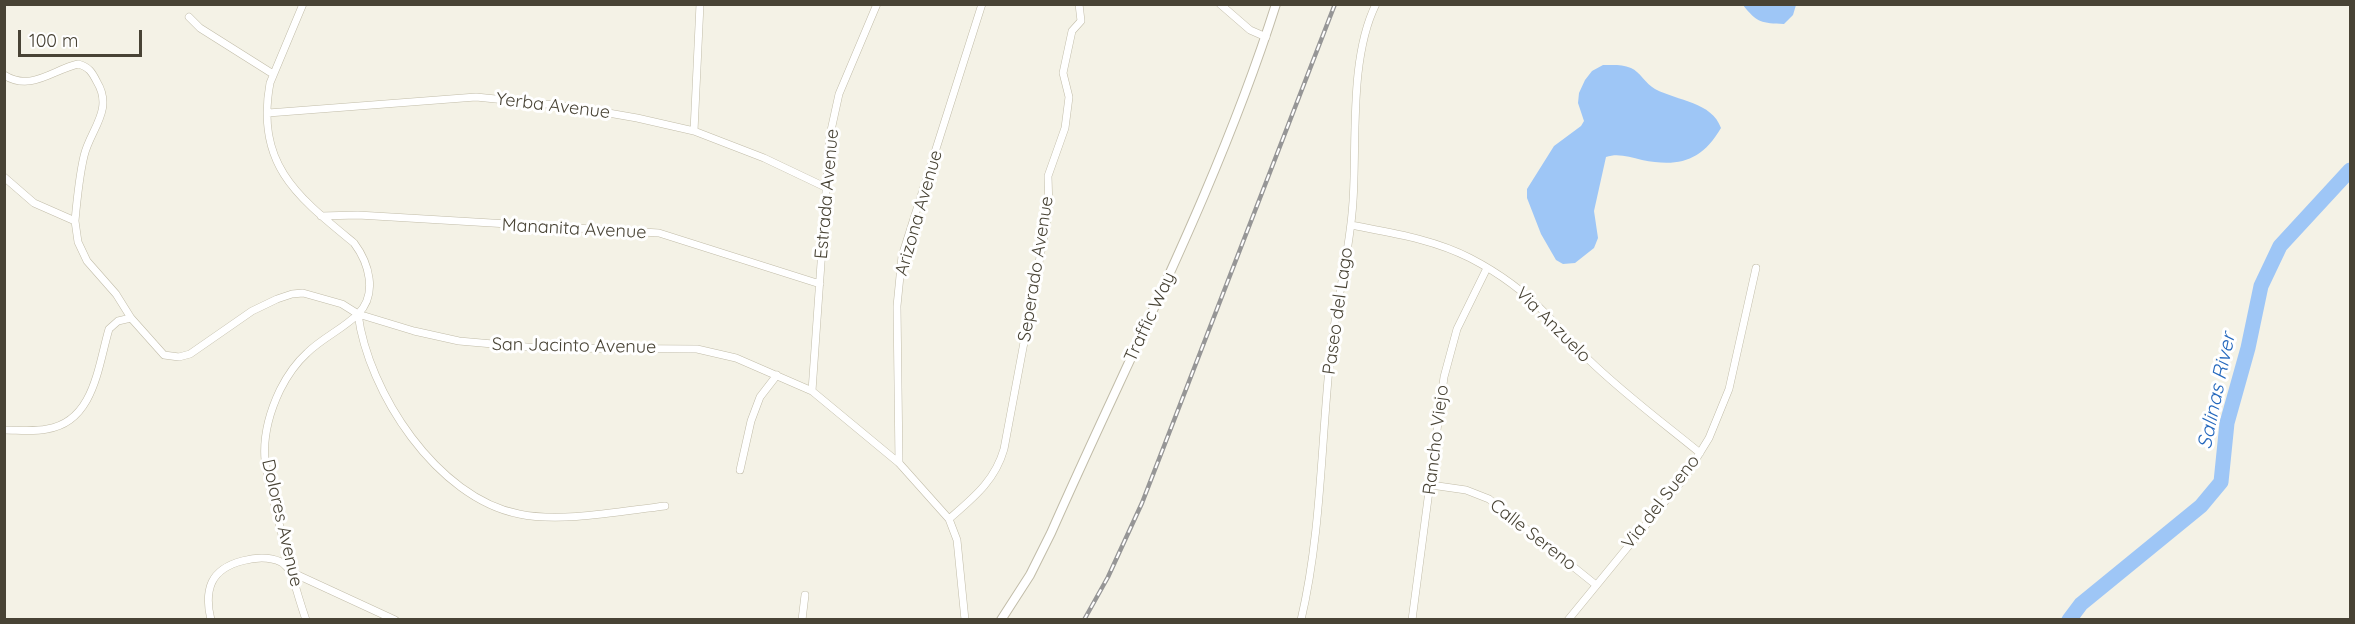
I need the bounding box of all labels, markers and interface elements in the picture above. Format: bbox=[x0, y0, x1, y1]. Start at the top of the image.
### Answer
scale bar bbox=[21, 18, 146, 56]
text: 100 m bbox=[29, 29, 78, 52]
street label: Yerba Avenue bbox=[495, 88, 611, 124]
street label: Estrada Avenue bbox=[811, 128, 843, 260]
street label: Arizona Avenue bbox=[891, 148, 947, 278]
street label: Seperado Avenue bbox=[1014, 195, 1058, 343]
street label: Mananita Avenue bbox=[501, 214, 647, 244]
street label: Paseo del Lago bbox=[1318, 246, 1358, 376]
street label: Traffic Way bbox=[1120, 269, 1180, 365]
street label: Via Anzuelo bbox=[1511, 283, 1595, 367]
water label: Salinas River bbox=[2193, 331, 2241, 451]
street label: San Jacinto Avenue bbox=[492, 334, 656, 358]
street label: Rancho Viejo bbox=[1419, 384, 1453, 496]
street label: Via del Sueno bbox=[1618, 451, 1704, 553]
street label: Dolores Avenue bbox=[257, 457, 307, 589]
street label: Calle Sereno bbox=[1485, 494, 1581, 576]

